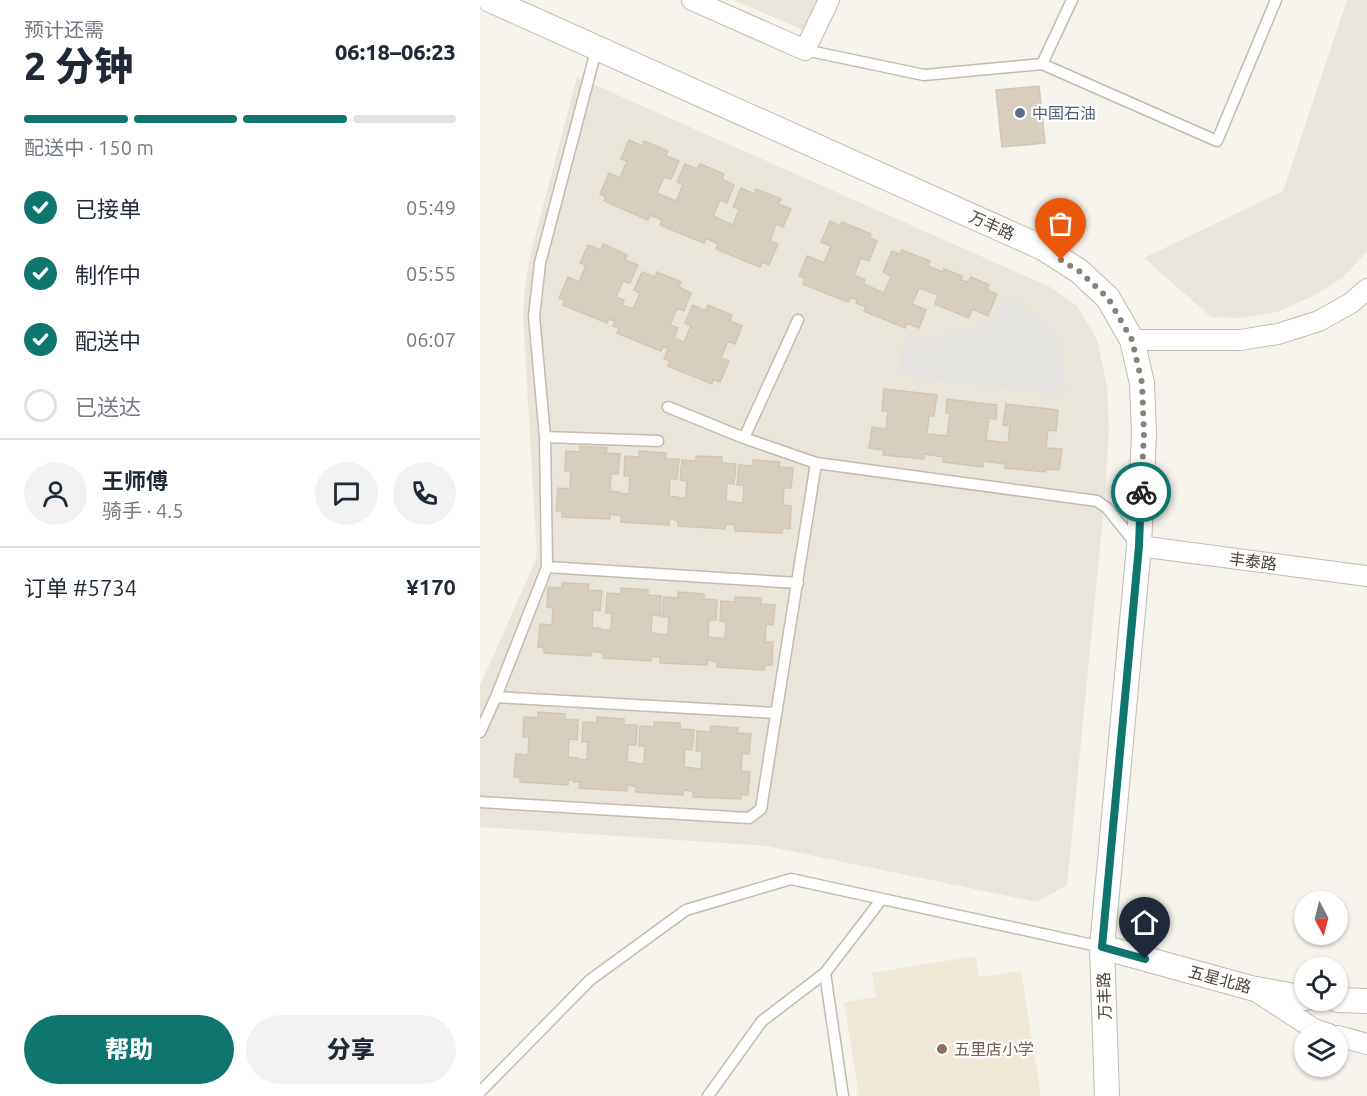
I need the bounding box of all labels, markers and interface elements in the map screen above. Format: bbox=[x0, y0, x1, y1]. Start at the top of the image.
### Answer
text: 预计还需 bbox=[24, 18, 104, 41]
text: 06:18–06:23 bbox=[335, 39, 456, 64]
text: 2 分钟 bbox=[24, 44, 133, 87]
place label: 中国石油 bbox=[1032, 104, 1096, 122]
marker: 中国石油 bbox=[1013, 106, 1027, 120]
text: 配送中 · 150 m bbox=[24, 136, 154, 159]
icon: check bbox=[24, 191, 57, 224]
text: 已接单 bbox=[75, 196, 141, 221]
text: 05:49 bbox=[406, 196, 456, 219]
pin bbox=[1035, 198, 1086, 260]
street label: 万丰路 bbox=[966, 207, 1018, 243]
icon: bag bbox=[1044, 207, 1077, 240]
icon: check bbox=[24, 257, 57, 290]
text: 制作中 bbox=[75, 262, 141, 287]
text: 05:55 bbox=[406, 262, 456, 285]
icon: check bbox=[24, 323, 57, 356]
text: 配送中 bbox=[75, 328, 141, 353]
text: 06:07 bbox=[406, 328, 456, 351]
text: 已送达 bbox=[75, 394, 141, 419]
button: person bbox=[24, 462, 87, 525]
button: chat bbox=[315, 462, 378, 525]
button: phone bbox=[393, 462, 456, 525]
courier bbox=[1111, 462, 1171, 522]
text: 王师傅 bbox=[102, 468, 168, 493]
icon: bike bbox=[1125, 476, 1158, 509]
text: 骑手 · 4.5 bbox=[102, 499, 184, 522]
street label: 丰泰路 bbox=[1228, 549, 1278, 573]
text: ¥170 bbox=[406, 574, 456, 599]
text: 订单 #5734 bbox=[24, 575, 137, 600]
north arrow bbox=[1294, 891, 1348, 945]
map controls bbox=[1294, 891, 1348, 1077]
pin bbox=[1119, 897, 1170, 959]
icon: home bbox=[1128, 906, 1161, 939]
button: locate bbox=[1294, 957, 1348, 1011]
street label: 五星北路 bbox=[1187, 962, 1253, 996]
street label: 万丰路 bbox=[1094, 972, 1114, 1020]
button: 帮助 bbox=[24, 1015, 234, 1084]
button: 分享 bbox=[246, 1015, 456, 1084]
button: layers bbox=[1294, 1023, 1348, 1077]
place label: 五里店小学 bbox=[954, 1040, 1034, 1058]
marker: 五里店小学 bbox=[935, 1042, 949, 1056]

